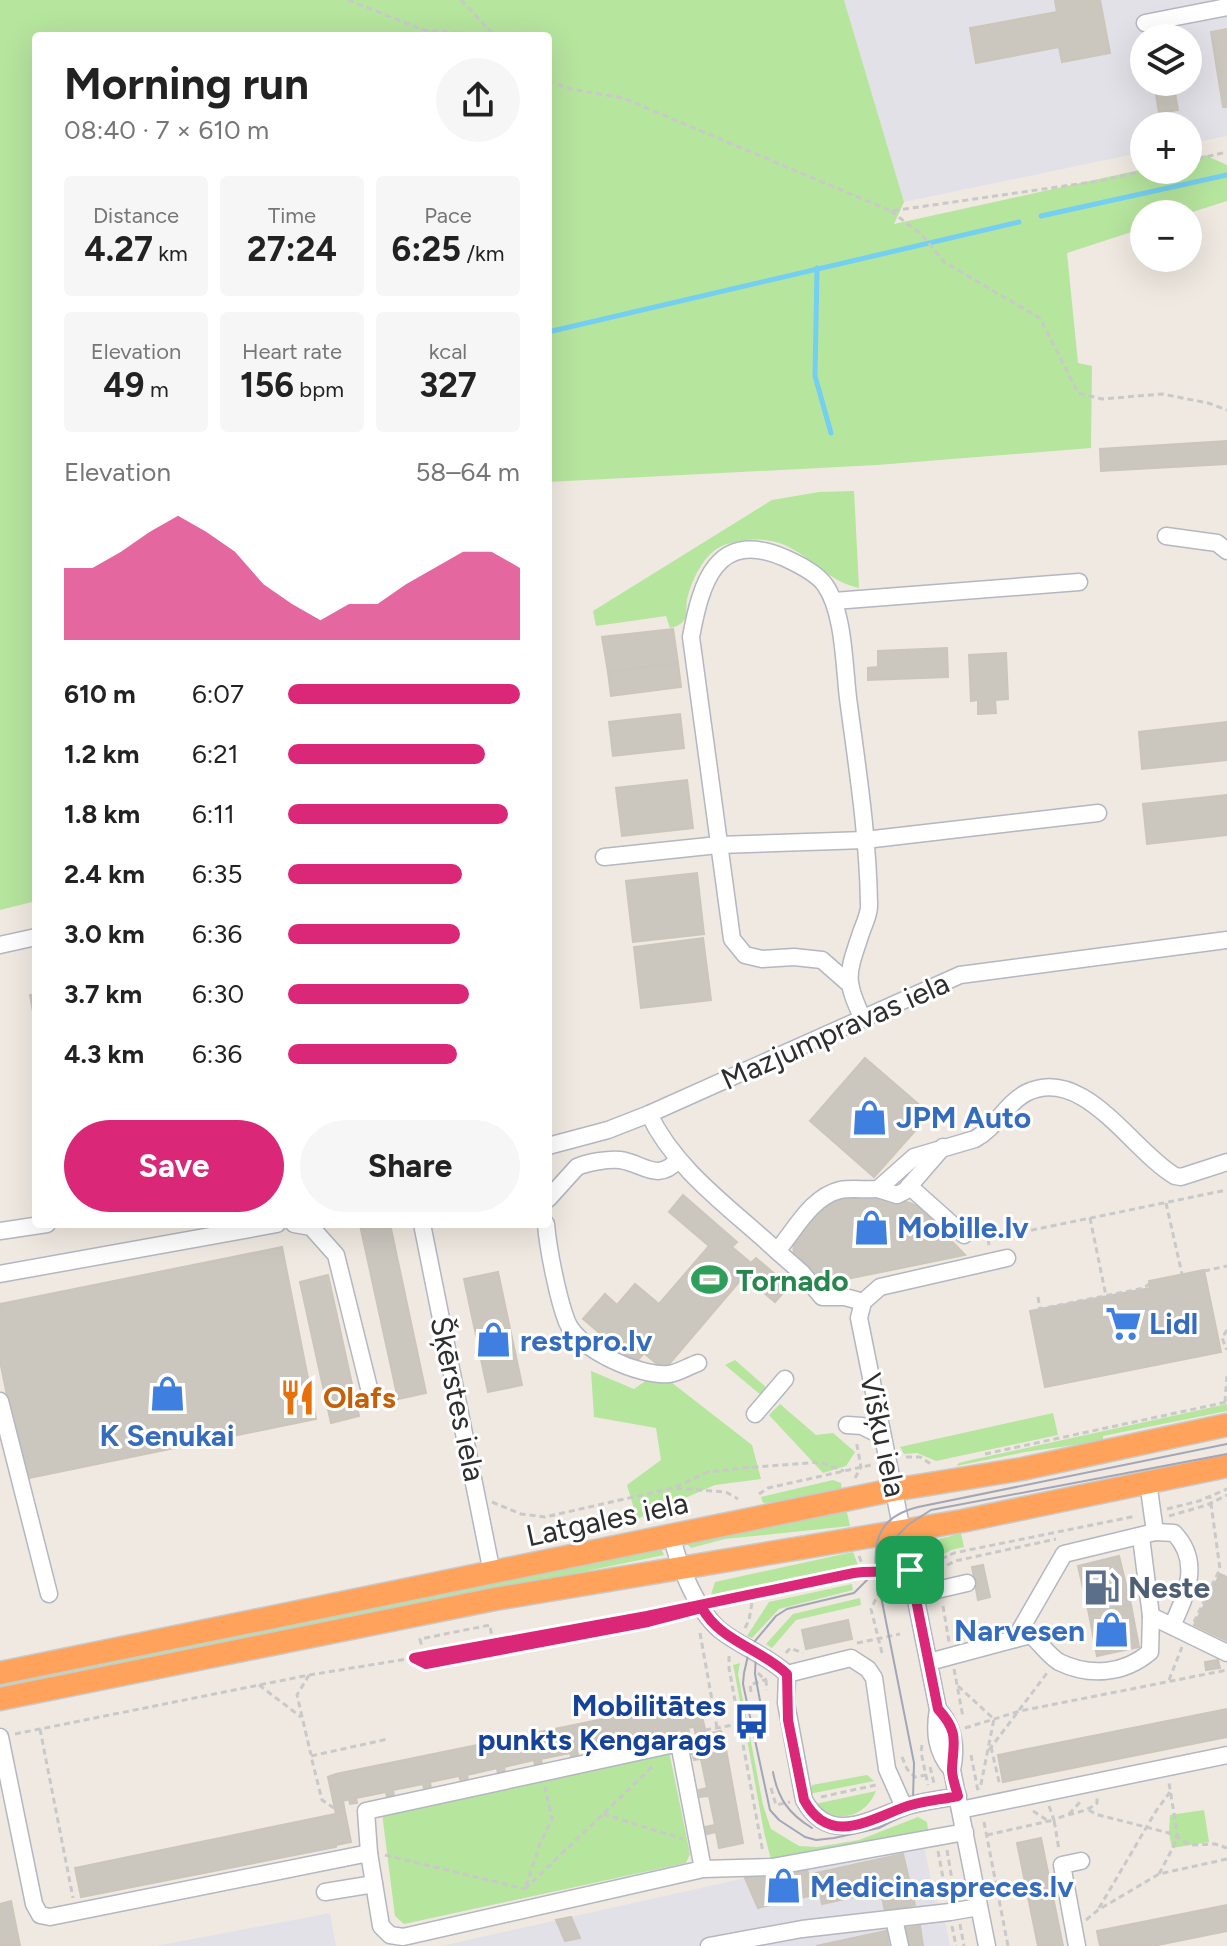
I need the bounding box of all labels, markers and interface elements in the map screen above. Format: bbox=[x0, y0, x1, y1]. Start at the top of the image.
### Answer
map controls bbox=[1130, 24, 1202, 272]
button: layers bbox=[1130, 24, 1202, 96]
text: Morning run bbox=[64, 57, 309, 110]
button: share bbox=[436, 58, 520, 142]
button: + bbox=[1130, 112, 1202, 184]
text: 08:40 · 7 × 610 m bbox=[64, 114, 269, 146]
button: − bbox=[1130, 200, 1202, 272]
text: Distance bbox=[93, 202, 179, 229]
text: Time bbox=[268, 202, 316, 229]
text: Pace bbox=[424, 202, 472, 229]
text: 4.27 bbox=[84, 229, 153, 270]
text: 27:24 bbox=[247, 229, 337, 270]
text: 6:25 bbox=[392, 229, 461, 270]
text: km bbox=[153, 240, 188, 267]
text: /km bbox=[461, 240, 504, 267]
text: Elevation bbox=[91, 338, 181, 365]
text: Heart rate bbox=[242, 338, 342, 365]
text: kcal bbox=[429, 338, 467, 365]
text: 49 bbox=[103, 365, 145, 406]
text: 156 bbox=[240, 365, 294, 406]
text: 327 bbox=[419, 365, 477, 406]
text: m bbox=[145, 376, 169, 403]
text: bpm bbox=[294, 376, 344, 403]
text: Elevation bbox=[64, 456, 171, 488]
text: 58–64 m bbox=[415, 456, 520, 488]
text: 610 m bbox=[64, 678, 136, 710]
text: 6:07 bbox=[192, 678, 244, 710]
text: 1.2 km bbox=[64, 738, 139, 770]
text: 6:21 bbox=[192, 738, 239, 770]
text: 1.8 km bbox=[64, 798, 140, 830]
text: 6:11 bbox=[192, 798, 235, 830]
text: 2.4 km bbox=[64, 858, 145, 890]
text: 6:35 bbox=[192, 858, 242, 890]
text: 3.0 km bbox=[64, 918, 145, 950]
text: 6:36 bbox=[192, 918, 242, 950]
street label: Mazjumpravas iela bbox=[715, 964, 955, 1098]
text: 3.7 km bbox=[64, 978, 142, 1010]
text: 6:30 bbox=[192, 978, 244, 1010]
text: 4.3 km bbox=[64, 1038, 144, 1070]
text: 6:36 bbox=[192, 1038, 242, 1070]
shop icon: JPM Auto bbox=[851, 1098, 889, 1136]
place label: JPM Auto bbox=[896, 1099, 1031, 1136]
button: Save bbox=[64, 1120, 284, 1212]
button: Share bbox=[300, 1120, 520, 1212]
shop icon: Mobille.lv bbox=[852, 1208, 890, 1246]
place label: Mobille.lv bbox=[897, 1209, 1029, 1246]
sports icon: Tornado bbox=[691, 1261, 729, 1299]
place label: Tornado bbox=[736, 1262, 849, 1299]
supermarket icon: Lidl bbox=[1104, 1304, 1142, 1342]
place label: Lidl bbox=[1149, 1305, 1198, 1342]
street label: Šķērstes iela bbox=[422, 1313, 494, 1485]
shop icon: restpro.lv bbox=[475, 1321, 513, 1359]
place label: restpro.lv bbox=[520, 1322, 653, 1359]
street label: Višķu iela bbox=[852, 1370, 914, 1500]
shop icon: K Senukai bbox=[148, 1375, 186, 1413]
restaurant icon: Olafs bbox=[278, 1378, 316, 1416]
place label: Olafs bbox=[323, 1379, 396, 1416]
place label: K Senukai bbox=[99, 1417, 235, 1454]
street label: Latgales iela bbox=[523, 1484, 691, 1554]
pin bbox=[876, 1536, 944, 1604]
icon: arrive bbox=[888, 1548, 932, 1592]
fuel station icon: Neste bbox=[1083, 1568, 1121, 1606]
place label: Neste bbox=[1128, 1569, 1211, 1606]
shop icon: Narvesen bbox=[1092, 1611, 1130, 1649]
place label: Narvesen bbox=[954, 1612, 1085, 1649]
place label: Mobilitātes punkts Ķengarags bbox=[478, 1687, 726, 1758]
bus stop icon: Mobilitātes punkts Ķengarags bbox=[733, 1703, 771, 1741]
shop icon: Medicinaspreces.lv bbox=[765, 1867, 803, 1905]
place label: Medicinaspreces.lv bbox=[810, 1868, 1074, 1905]

